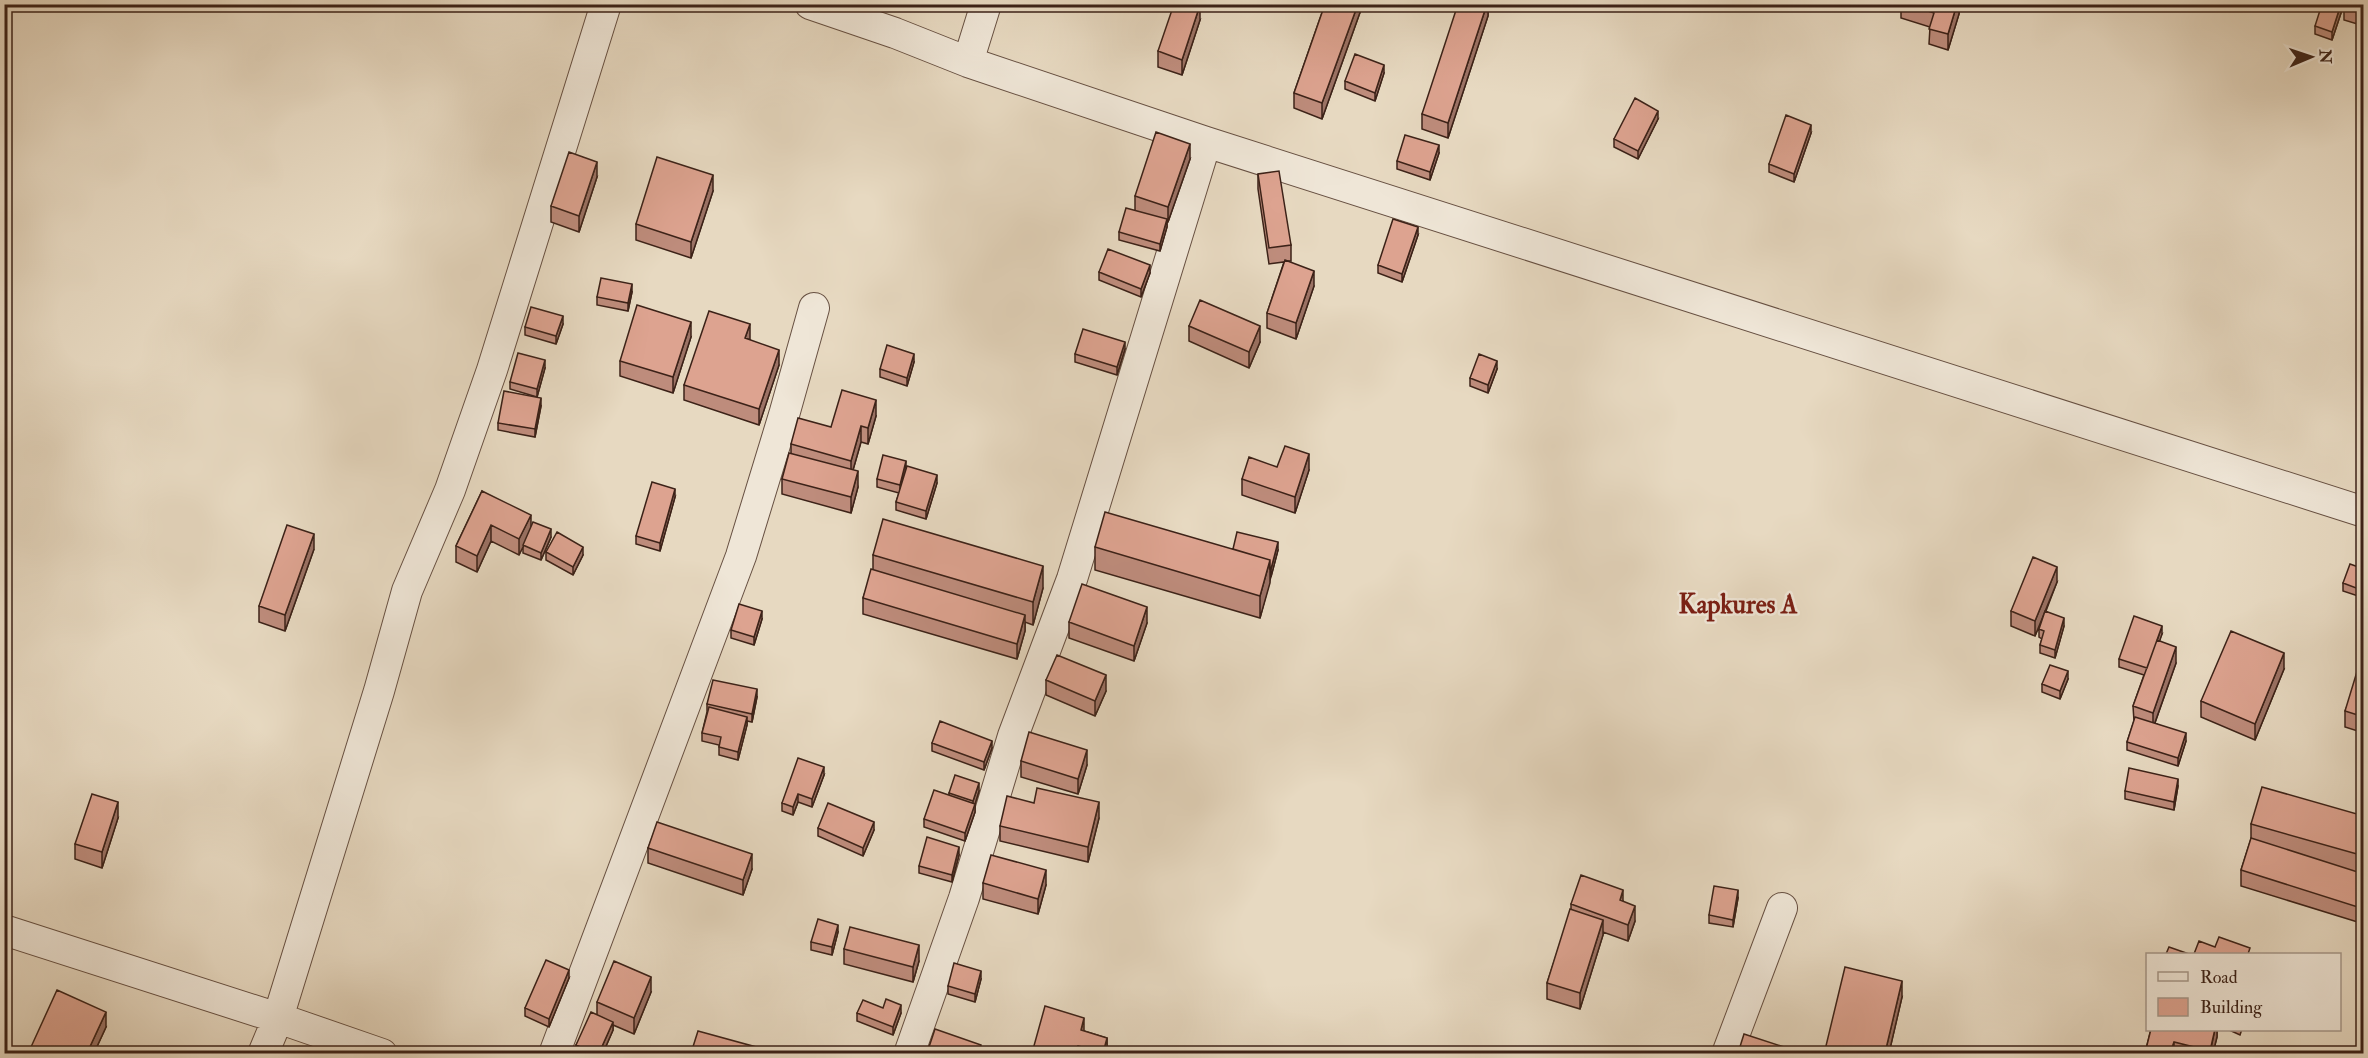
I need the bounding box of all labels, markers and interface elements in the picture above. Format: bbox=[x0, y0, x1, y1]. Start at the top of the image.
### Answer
north arrow bbox=[2281, 27, 2341, 87]
text: N bbox=[2315, 48, 2335, 65]
district label: Kapkures A bbox=[1679, 589, 1798, 622]
legend bbox=[2146, 953, 2341, 1031]
text: Road bbox=[2200, 966, 2238, 989]
text: Building bbox=[2200, 996, 2263, 1019]

